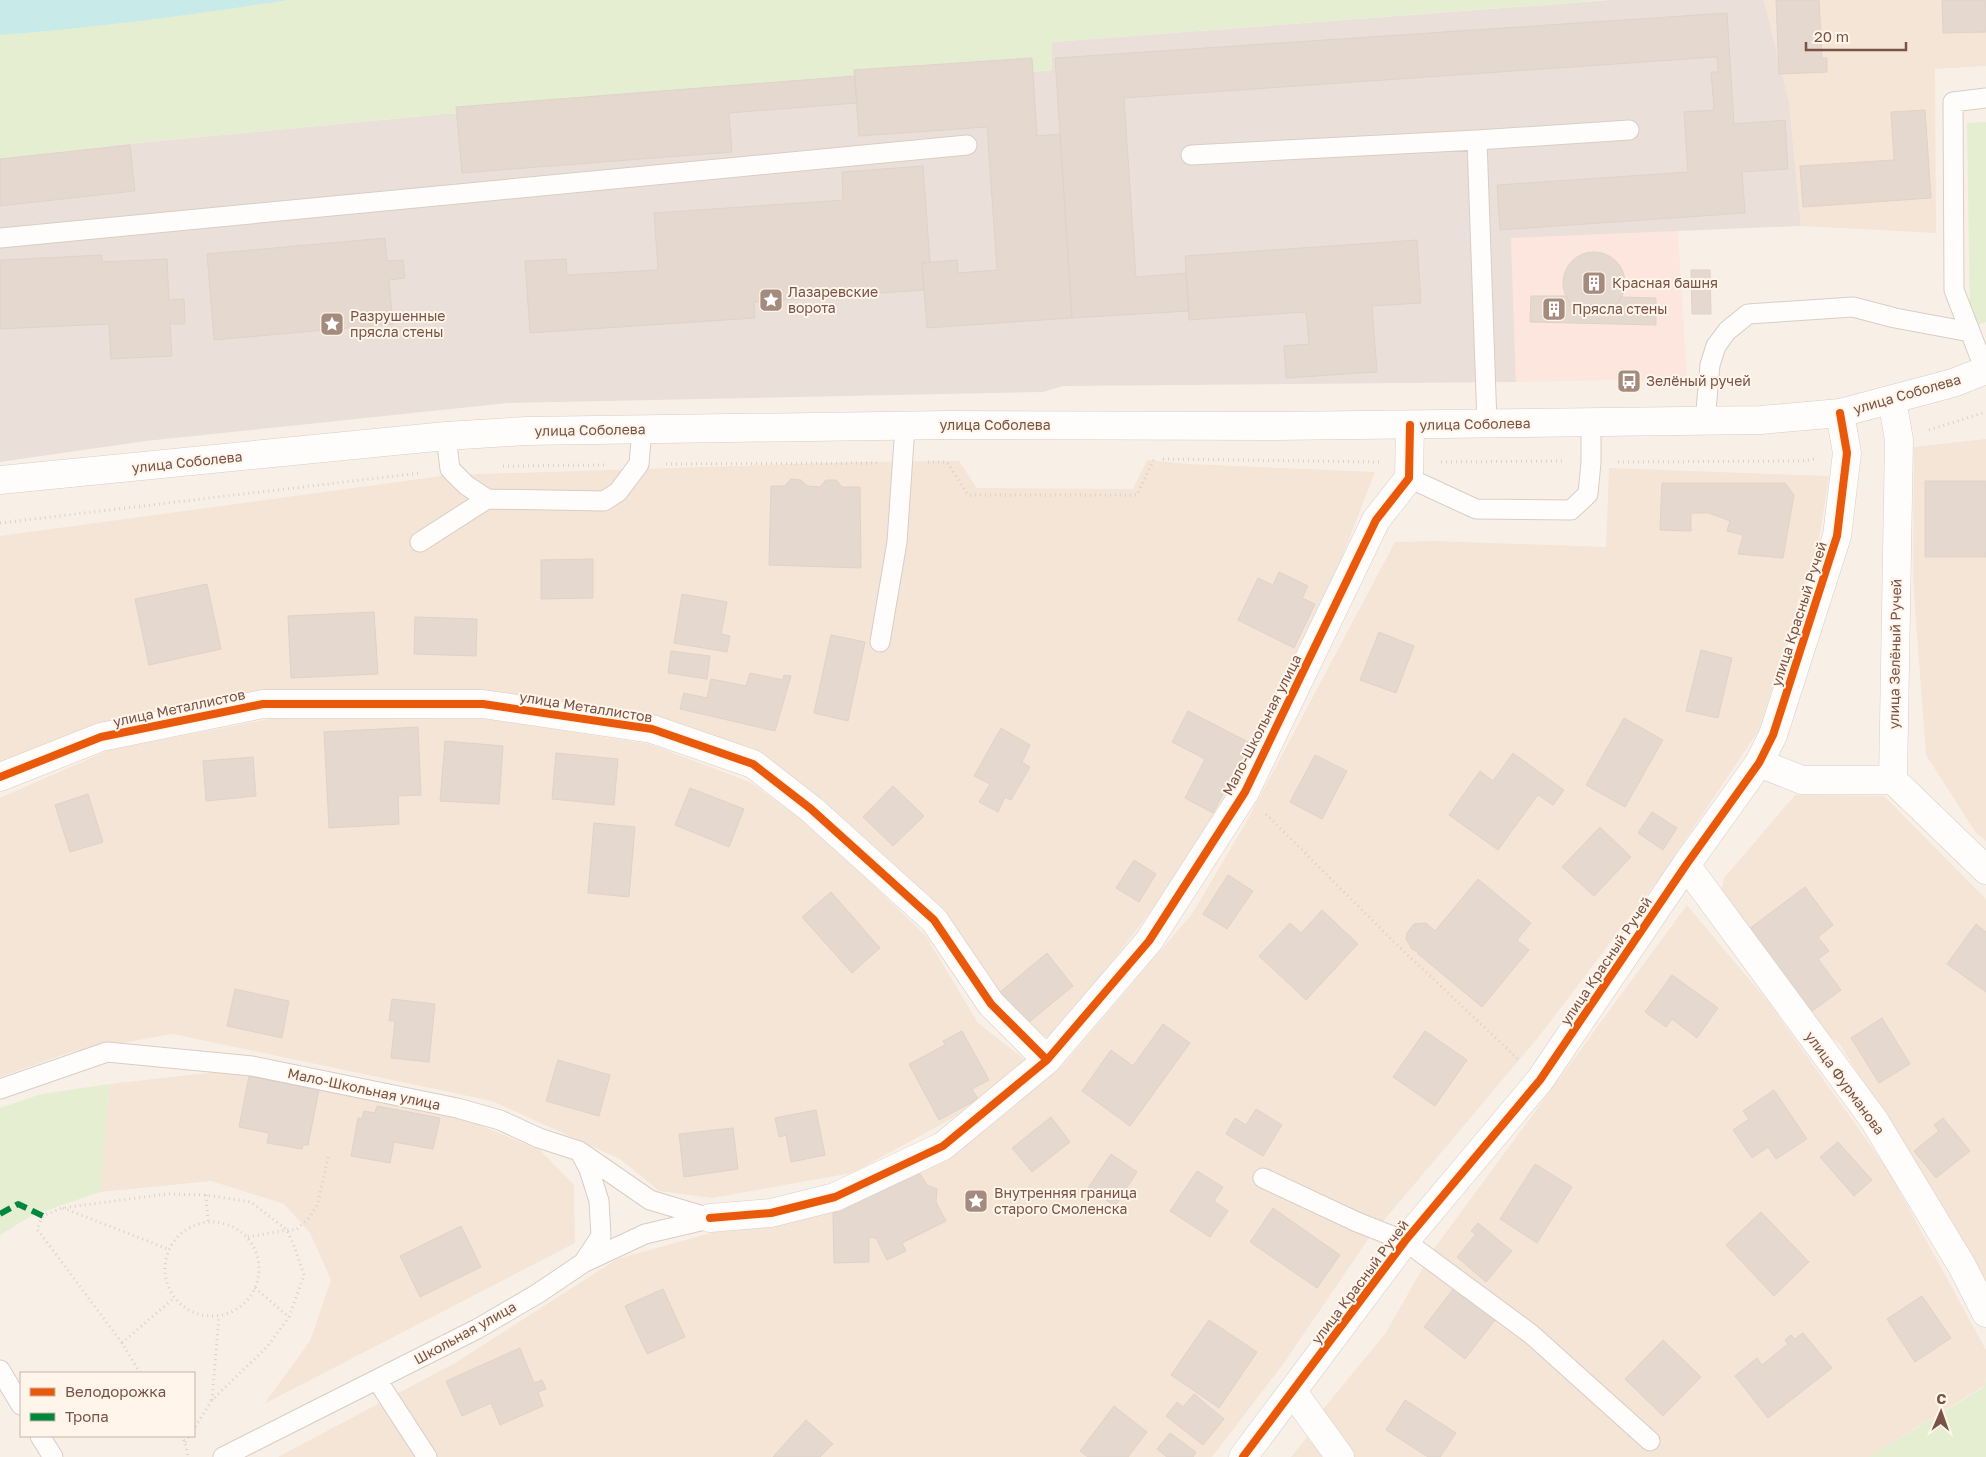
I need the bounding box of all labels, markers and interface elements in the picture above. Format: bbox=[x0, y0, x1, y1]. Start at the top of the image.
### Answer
scale bar bbox=[1806, 20, 1906, 52]
text: 20 m bbox=[1814, 27, 1849, 45]
building icon: Красная башня bbox=[1581, 270, 1607, 296]
place label: Красная башня bbox=[1612, 274, 1718, 291]
place label: Лазаревские ворота bbox=[788, 283, 878, 316]
place icon: Лазаревские ворота bbox=[758, 287, 784, 313]
building icon: Прясла стены bbox=[1541, 296, 1567, 322]
place label: Прясла стены bbox=[1572, 300, 1668, 317]
place label: Разрушенные прясла стены bbox=[350, 307, 445, 340]
place icon: Разрушенные прясла стены bbox=[319, 311, 345, 337]
bus stop icon: Зелёный ручей bbox=[1616, 368, 1642, 394]
street label: улица Соболева bbox=[1851, 370, 1963, 417]
place label: Зелёный ручей bbox=[1646, 372, 1751, 389]
street label: улица Соболева bbox=[1419, 414, 1531, 433]
street label: улица Соболева bbox=[939, 416, 1051, 433]
street label: улица Соболева bbox=[534, 420, 646, 439]
street label: улица Соболева bbox=[131, 447, 243, 476]
street label: улица Красный Ручей bbox=[1767, 539, 1830, 688]
street label: улица Зелёный Ручей bbox=[1885, 579, 1904, 729]
street label: Мало-Школьная улица bbox=[1219, 651, 1305, 798]
street label: улица Металлистов bbox=[111, 685, 247, 730]
street label: улица Металлистов bbox=[518, 688, 654, 725]
street label: улица Красный Ручей bbox=[1556, 893, 1655, 1028]
street label: улица Фурманова bbox=[1802, 1028, 1889, 1138]
street label: Мало-Школьная улица bbox=[286, 1064, 442, 1113]
place label: Внутренняя граница старого Смоленска bbox=[994, 1184, 1137, 1217]
place icon: Внутренняя граница старого Смоленска bbox=[963, 1188, 989, 1214]
street label: улица Красный Ручей bbox=[1307, 1216, 1412, 1347]
street label: Школьная улица bbox=[411, 1297, 519, 1368]
legend bbox=[20, 1372, 195, 1437]
text: Велодорожка bbox=[65, 1382, 166, 1400]
north arrow bbox=[1916, 1387, 1966, 1437]
text: С bbox=[1936, 1390, 1947, 1407]
text: Тропа bbox=[65, 1407, 109, 1425]

